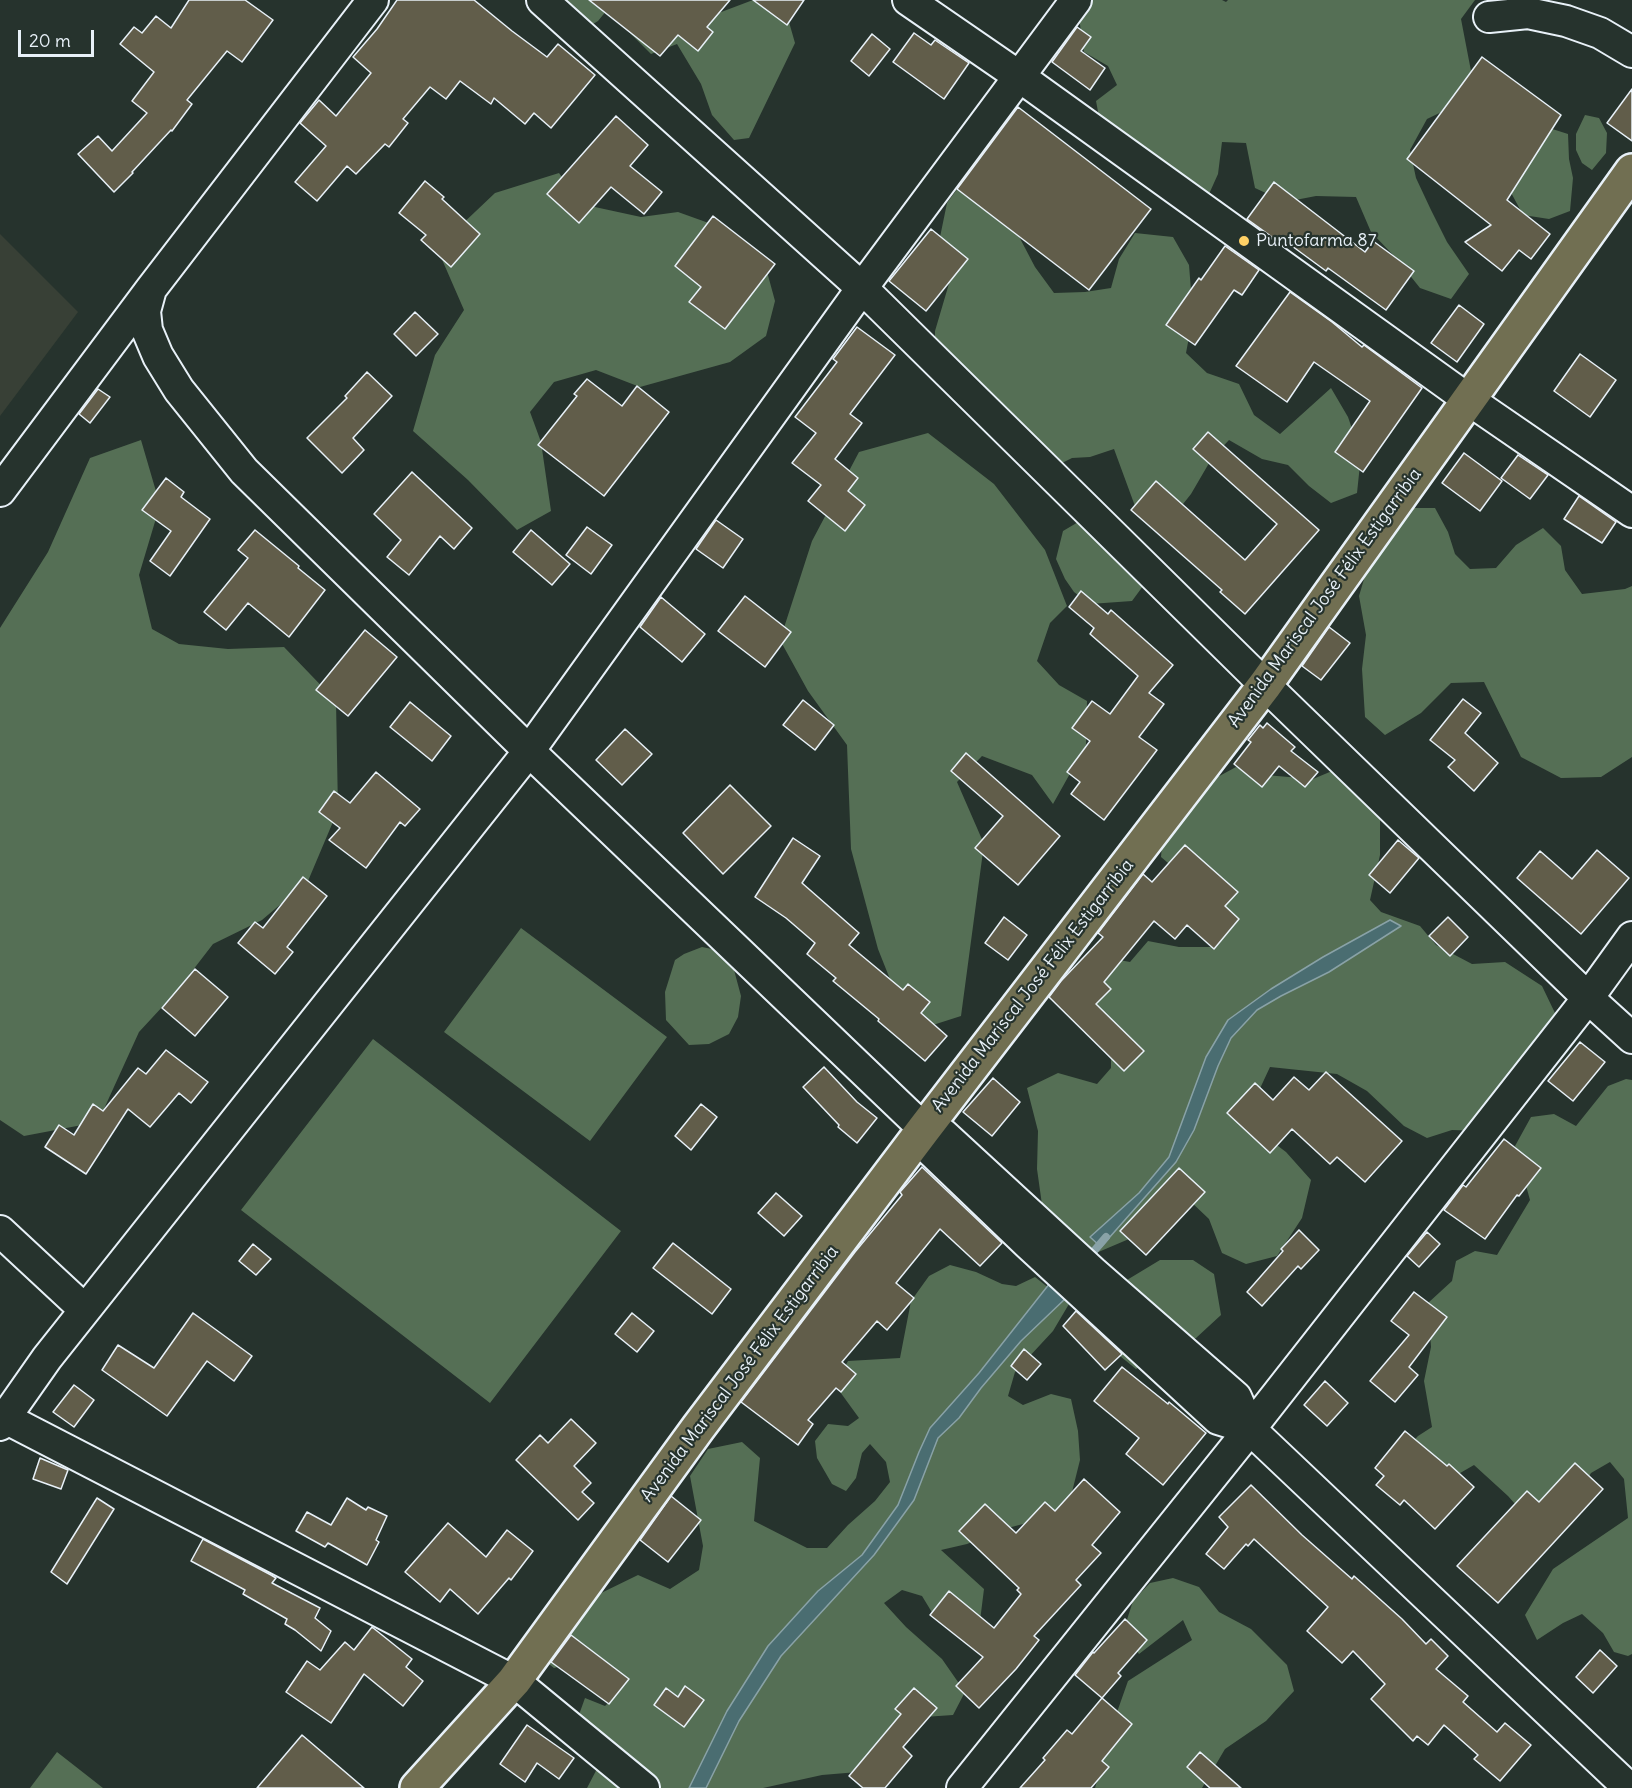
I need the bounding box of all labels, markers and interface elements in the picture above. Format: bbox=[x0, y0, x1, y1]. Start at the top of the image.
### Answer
scale bar bbox=[21, 18, 98, 56]
text: 20 m bbox=[29, 29, 71, 52]
place label: Puntofarma 87 bbox=[1256, 230, 1376, 252]
marker: Puntofarma 87 bbox=[1237, 234, 1251, 248]
street label: Avenida Mariscal José Félix Estigarribia bbox=[1224, 464, 1426, 732]
street label: Avenida Mariscal José Félix Estigarribia bbox=[928, 855, 1138, 1117]
street label: Avenida Mariscal José Félix Estigarribia bbox=[637, 1242, 843, 1506]

